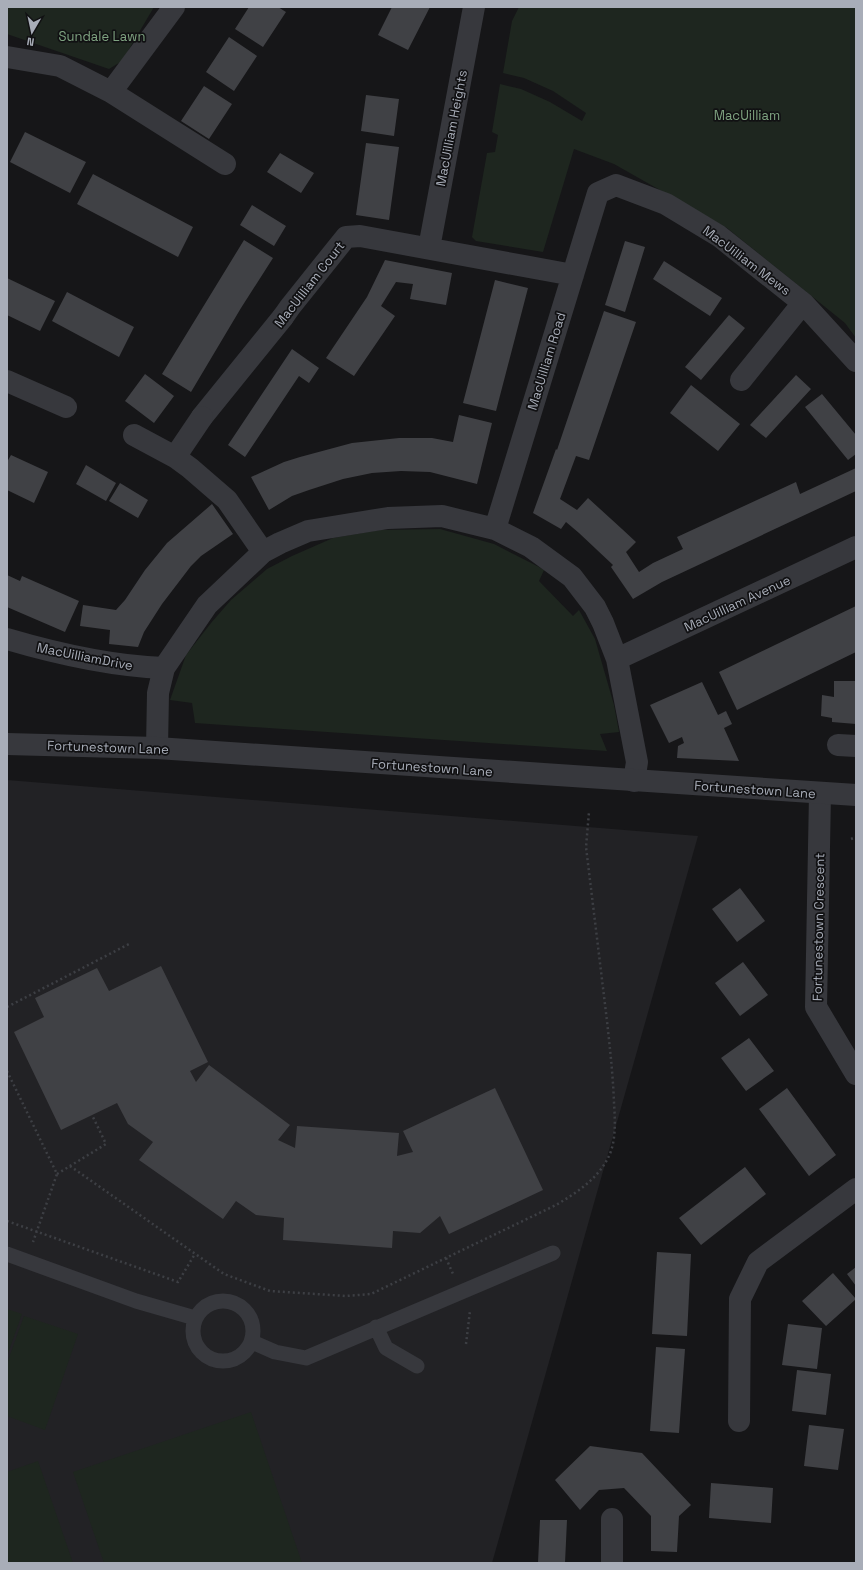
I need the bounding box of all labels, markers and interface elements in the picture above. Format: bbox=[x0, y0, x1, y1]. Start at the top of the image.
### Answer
north arrow bbox=[12, 12, 52, 52]
park label: Sundale Lawn bbox=[59, 28, 145, 45]
text: N bbox=[26, 34, 35, 49]
street label: MacUilliam Heights bbox=[432, 68, 471, 188]
park label: MacUilliam bbox=[714, 107, 780, 124]
street label: MacUilliam Mews bbox=[699, 222, 794, 299]
street label: MacUilliam Court bbox=[270, 238, 348, 331]
street label: MacUilliam Road bbox=[523, 310, 569, 412]
street label: MacUilliam Avenue bbox=[681, 571, 793, 636]
street label: MacUilliamDrive bbox=[35, 639, 134, 674]
street label: Fortunestown Lane bbox=[47, 737, 169, 758]
street label: Fortunestown Lane bbox=[371, 755, 493, 780]
street label: Fortunestown Lane bbox=[694, 777, 816, 802]
street label: Fortunestown Crescent bbox=[809, 853, 828, 1001]

